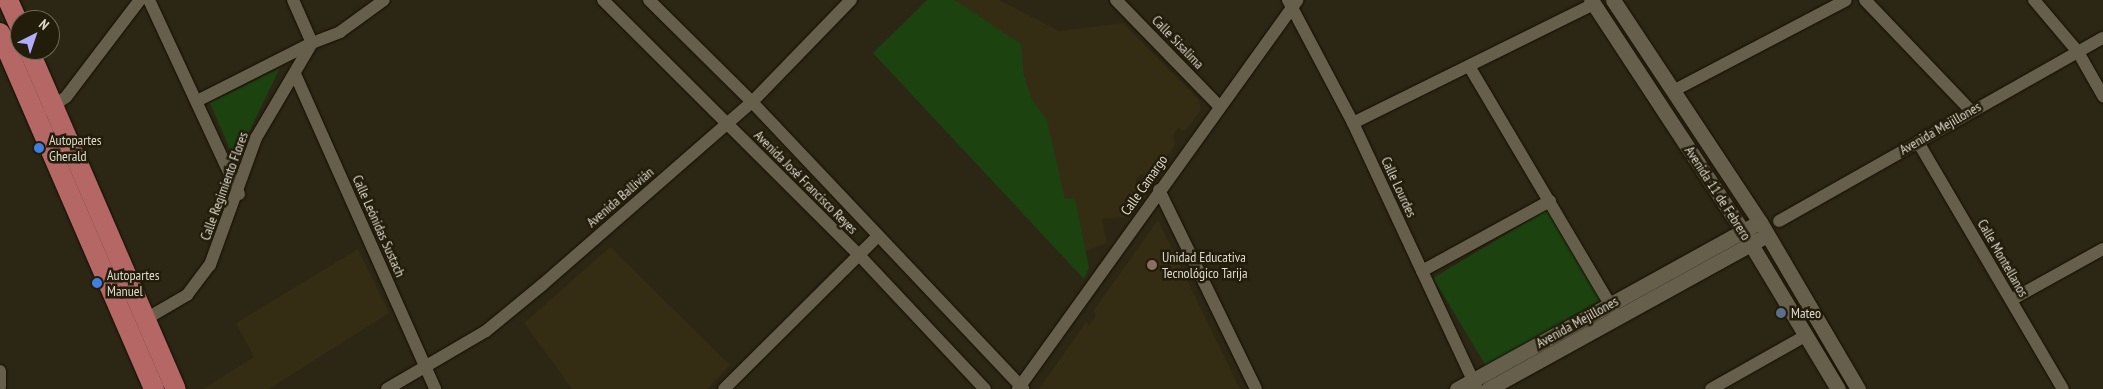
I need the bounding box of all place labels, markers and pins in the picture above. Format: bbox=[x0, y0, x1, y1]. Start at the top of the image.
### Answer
place label: Autopartes Gherald bbox=[49, 132, 102, 164]
marker: Autopartes Gherald bbox=[33, 142, 45, 154]
place label: Unidad Educativa Tecnológico Tarija bbox=[1162, 249, 1248, 282]
marker: Unidad Educativa Tecnológico Tarija bbox=[1146, 259, 1158, 271]
place label: Autopartes Manuel bbox=[107, 267, 160, 300]
marker: Autopartes Manuel bbox=[91, 277, 103, 289]
place label: Mateo bbox=[1791, 305, 1821, 321]
marker: Mateo bbox=[1775, 307, 1787, 319]

